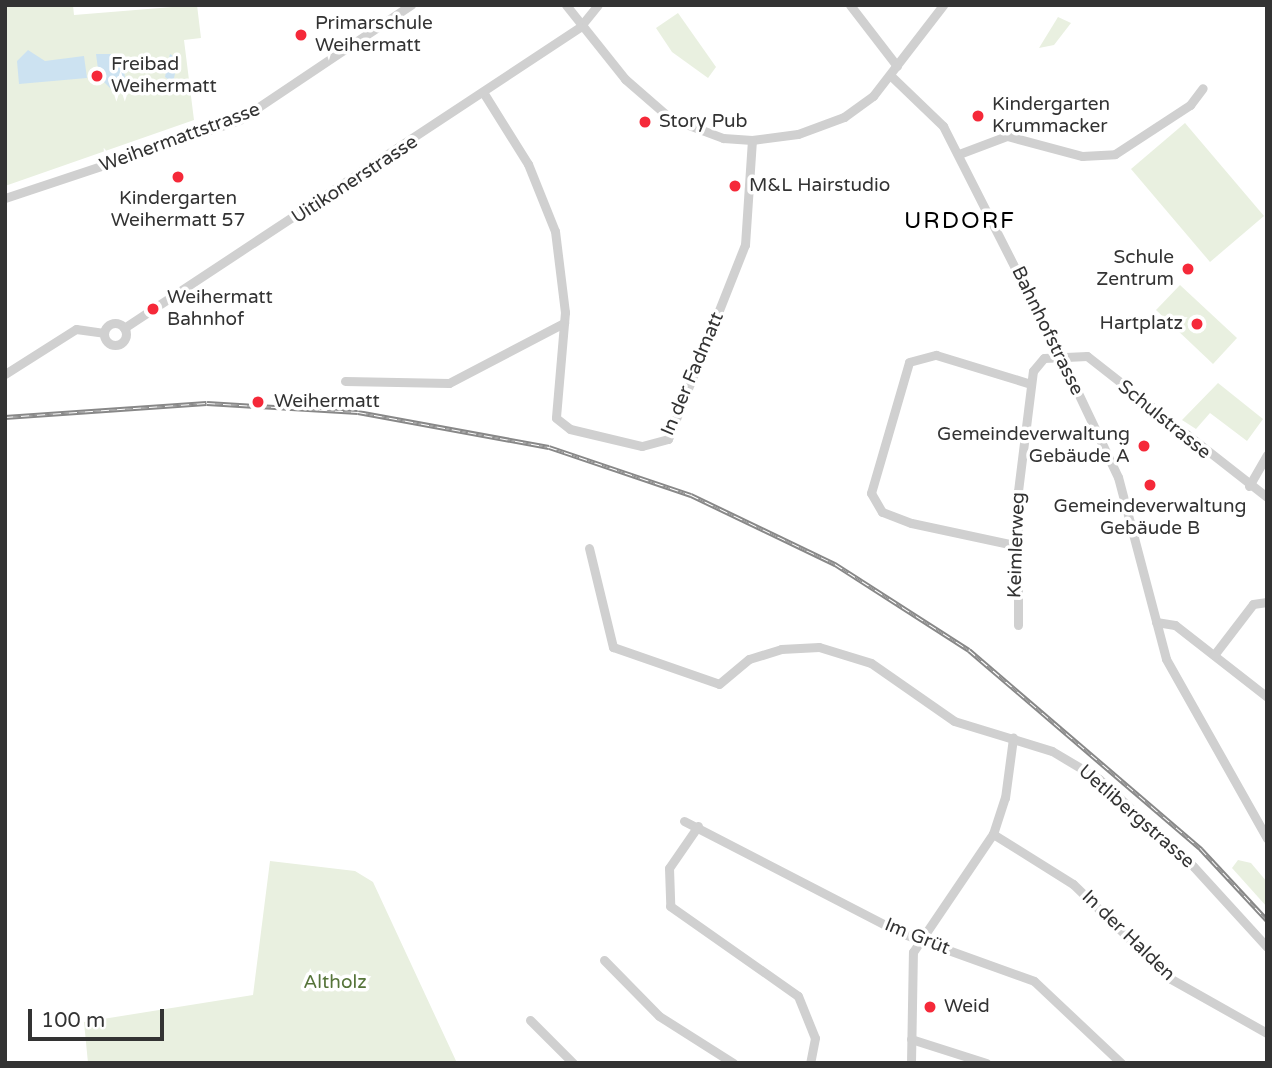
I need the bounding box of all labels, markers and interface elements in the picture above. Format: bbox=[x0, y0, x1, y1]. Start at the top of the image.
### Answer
place label: Primarschule Weihermatt bbox=[315, 13, 433, 57]
marker: Primarschule Weihermatt bbox=[293, 27, 309, 43]
place label: Freibad Weihermatt bbox=[111, 54, 217, 98]
marker: Freibad Weihermatt bbox=[89, 68, 105, 84]
place label: Kindergarten Krummacker bbox=[992, 94, 1110, 138]
street label: Weihermattstrasse bbox=[97, 98, 263, 178]
marker: Kindergarten Krummacker bbox=[970, 108, 986, 124]
place label: Story Pub bbox=[659, 111, 748, 133]
marker: Story Pub bbox=[637, 114, 653, 130]
street label: Uitikonerstrasse bbox=[288, 131, 422, 229]
marker: Kindergarten Weihermatt 57 bbox=[170, 169, 186, 185]
place label: M&L Hairstudio bbox=[749, 175, 890, 197]
marker: M&L Hairstudio bbox=[727, 178, 743, 194]
place label: Kindergarten Weihermatt 57 bbox=[111, 188, 245, 232]
district label: URDORF bbox=[905, 207, 1015, 235]
place label: Schule Zentrum bbox=[1096, 247, 1174, 291]
marker: Schule Zentrum bbox=[1180, 261, 1196, 277]
street label: Bahnhofstrasse bbox=[1006, 263, 1088, 399]
place label: Weihermatt Bahnhof bbox=[167, 287, 273, 331]
marker: Weihermatt Bahnhof bbox=[145, 301, 161, 317]
street label: In der Fadmatt bbox=[657, 309, 729, 439]
place label: Hartplatz bbox=[1100, 313, 1183, 335]
marker: Hartplatz bbox=[1189, 316, 1205, 332]
street label: Schulstrasse bbox=[1113, 376, 1215, 464]
place label: Weihermatt bbox=[274, 391, 380, 413]
marker: Weihermatt bbox=[248, 392, 268, 412]
place label: Gemeindeverwaltung Gebäude A bbox=[937, 424, 1130, 468]
marker: Gemeindeverwaltung Gebäude A bbox=[1136, 438, 1152, 454]
marker: Gemeindeverwaltung Gebäude B bbox=[1142, 477, 1158, 493]
street label: Keimlerweg bbox=[1004, 492, 1030, 598]
place label: Gemeindeverwaltung Gebäude B bbox=[1054, 496, 1246, 540]
street label: Uetlibergstrasse bbox=[1073, 760, 1199, 874]
street label: In der Halden bbox=[1077, 886, 1179, 986]
street label: Im Grüt bbox=[881, 914, 953, 960]
park label: Altholz bbox=[303, 972, 367, 994]
scale bar bbox=[32, 995, 168, 1038]
place label: Weid bbox=[944, 996, 990, 1018]
marker: Weid bbox=[922, 999, 938, 1015]
text: 100 m bbox=[41, 1008, 105, 1033]

